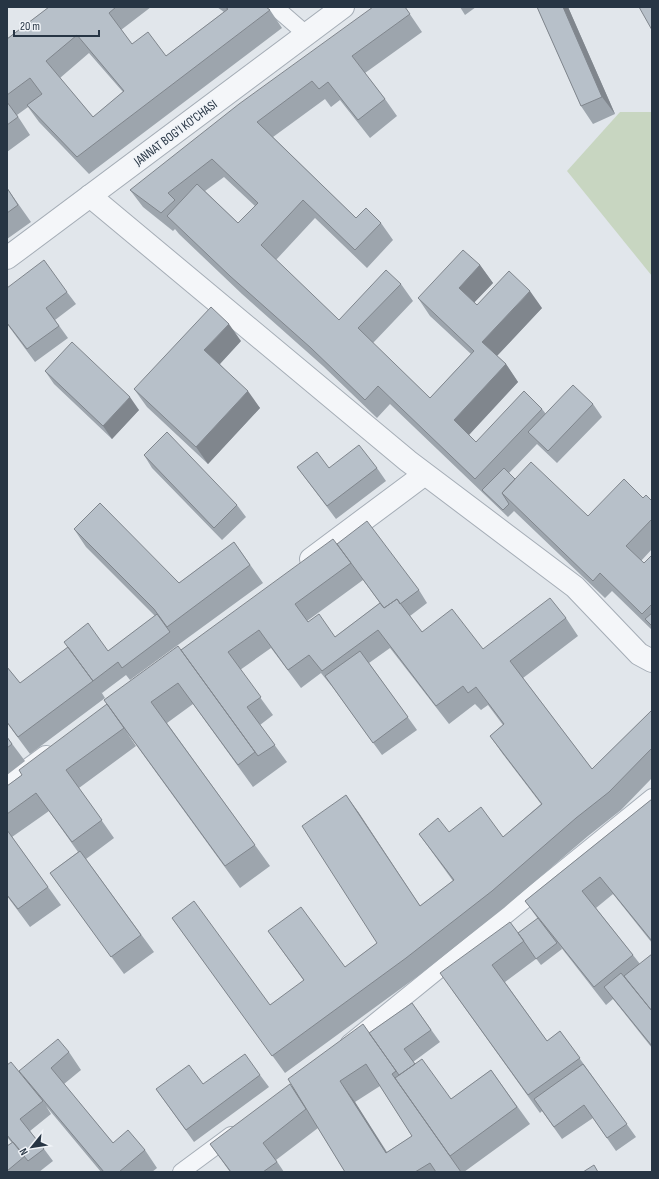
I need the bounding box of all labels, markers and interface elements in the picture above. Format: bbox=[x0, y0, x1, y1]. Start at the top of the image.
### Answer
scale bar bbox=[14, 12, 99, 38]
text: 20 m bbox=[20, 19, 40, 34]
street label: JANNAT BOG'I KO'CHASI bbox=[130, 96, 220, 170]
north arrow bbox=[12, 1127, 52, 1167]
text: N bbox=[17, 1146, 31, 1158]

